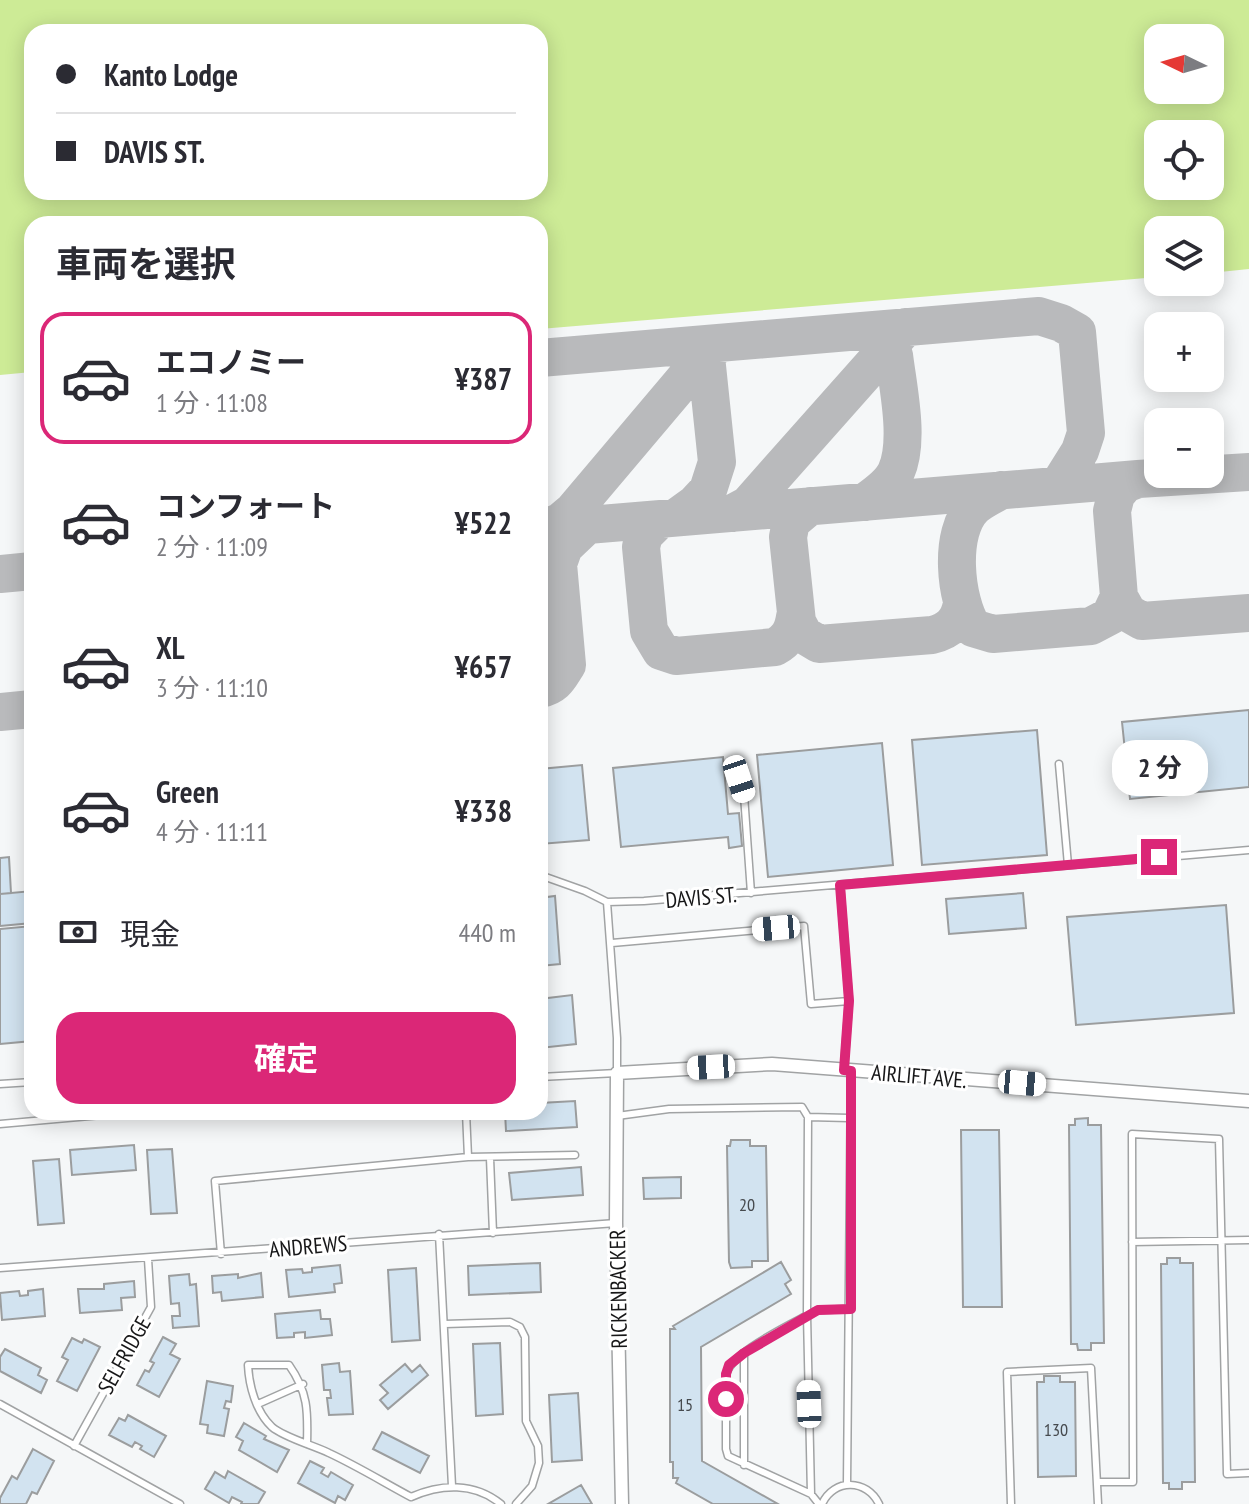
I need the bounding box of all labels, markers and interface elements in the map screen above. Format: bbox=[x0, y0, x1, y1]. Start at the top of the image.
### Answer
north arrow bbox=[1144, 24, 1224, 104]
map controls bbox=[1144, 24, 1224, 488]
text: Kanto Lodge bbox=[104, 55, 238, 94]
button: locate bbox=[1144, 120, 1224, 200]
text: DAVIS ST. bbox=[104, 132, 205, 171]
button: layers bbox=[1144, 216, 1224, 296]
text: 車両を選択 bbox=[56, 240, 236, 287]
button: + bbox=[1144, 312, 1224, 392]
icon: car bbox=[60, 342, 132, 414]
text: エコノミー bbox=[156, 342, 306, 381]
text: ¥387 bbox=[455, 359, 512, 398]
text: 1 分 · 11:08 bbox=[156, 386, 268, 419]
button: − bbox=[1144, 408, 1224, 488]
icon: car bbox=[60, 486, 132, 558]
text: コンフォート bbox=[156, 486, 335, 525]
text: ¥522 bbox=[455, 503, 512, 542]
text: 2 分 · 11:09 bbox=[156, 530, 268, 563]
text: XL bbox=[156, 628, 185, 667]
icon: car bbox=[60, 630, 132, 702]
text: ¥657 bbox=[455, 647, 512, 686]
text: 3 分 · 11:10 bbox=[156, 671, 268, 704]
callout: 2 分 bbox=[1111, 741, 1207, 797]
text: 2 分 bbox=[1138, 751, 1182, 784]
car bbox=[720, 752, 758, 806]
text: Green bbox=[156, 772, 219, 811]
icon: car bbox=[60, 774, 132, 846]
text: ¥338 bbox=[455, 791, 512, 830]
text: 4 分 · 11:11 bbox=[156, 815, 268, 848]
route end bbox=[1141, 839, 1177, 875]
street label: DAVIS ST. bbox=[664, 880, 738, 914]
icon: cash bbox=[56, 910, 100, 954]
text: 現金 bbox=[120, 914, 180, 953]
car bbox=[751, 914, 801, 942]
text: 440 m bbox=[458, 916, 516, 949]
button: 確定 bbox=[56, 1012, 516, 1104]
car bbox=[686, 1054, 736, 1080]
street label: AIRLIFT AVE. bbox=[870, 1058, 968, 1094]
car bbox=[997, 1069, 1047, 1097]
house number: 20 bbox=[739, 1193, 755, 1216]
street label: ANDREWS bbox=[268, 1229, 348, 1263]
street label: RICKENBACKER bbox=[603, 1229, 633, 1349]
street label: SELFRIDGE bbox=[91, 1311, 157, 1399]
car bbox=[796, 1380, 822, 1428]
route start bbox=[708, 1381, 744, 1417]
house number: 15 bbox=[677, 1393, 693, 1416]
house number: 130 bbox=[1044, 1418, 1068, 1441]

